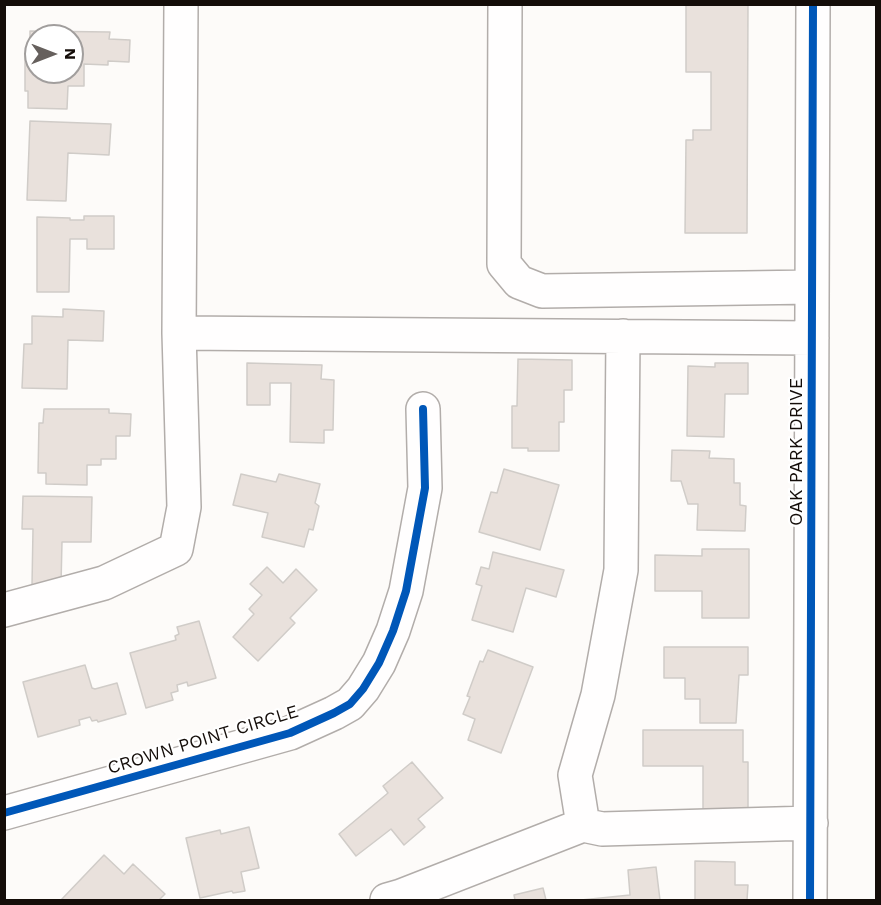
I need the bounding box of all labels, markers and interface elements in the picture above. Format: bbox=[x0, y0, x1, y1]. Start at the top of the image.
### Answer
north arrow bbox=[24, 24, 84, 84]
text: N bbox=[61, 48, 80, 60]
street label: OAK PARK DRIVE bbox=[786, 378, 808, 526]
street label: CROWN POINT CIRCLE bbox=[105, 701, 301, 779]

